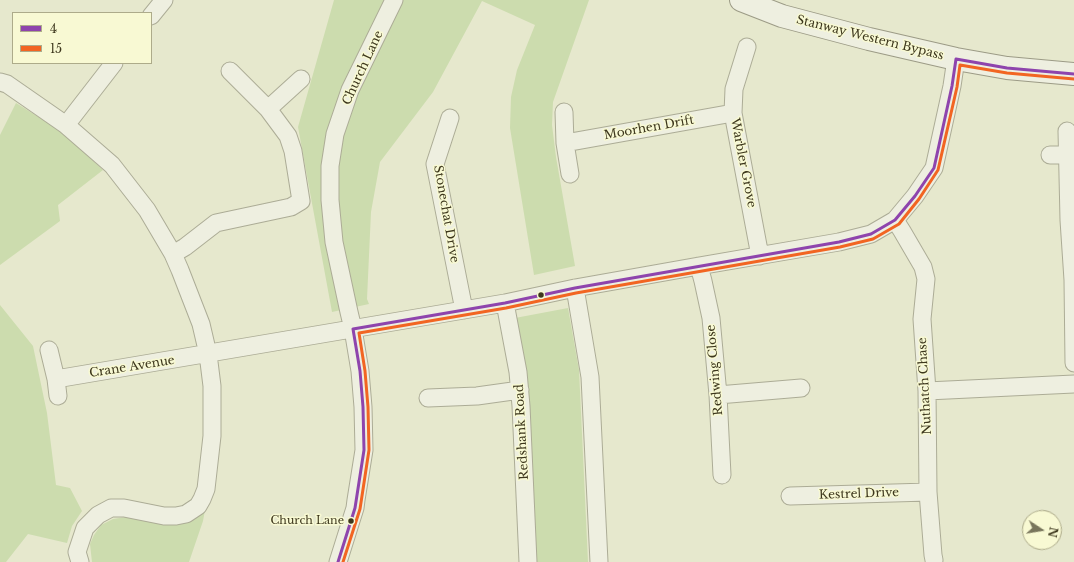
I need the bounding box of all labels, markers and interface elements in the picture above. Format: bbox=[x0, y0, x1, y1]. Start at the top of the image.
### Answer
legend bbox=[12, 12, 152, 64]
street label: Stanway Western Bypass bbox=[795, 13, 945, 63]
text: 4 bbox=[50, 21, 57, 36]
street label: Church Lane bbox=[340, 29, 386, 107]
text: 15 bbox=[50, 41, 62, 56]
street label: Moorhen Drift bbox=[603, 113, 695, 143]
street label: Warbler Grove bbox=[727, 117, 759, 209]
street label: Stonechat Drive bbox=[430, 164, 462, 264]
unlabelled marker bbox=[536, 290, 546, 300]
street label: Redwing Close bbox=[704, 324, 726, 416]
street label: Nuthatch Chase bbox=[915, 337, 935, 435]
street label: Crane Avenue bbox=[88, 353, 176, 381]
street label: Redshank Road bbox=[512, 384, 532, 480]
street label: Kestrel Drive bbox=[819, 485, 899, 503]
north arrow bbox=[1022, 510, 1062, 550]
place label: Church Lane bbox=[271, 514, 344, 528]
marker: Church Lane bbox=[346, 516, 356, 526]
text: N bbox=[1045, 526, 1061, 539]

